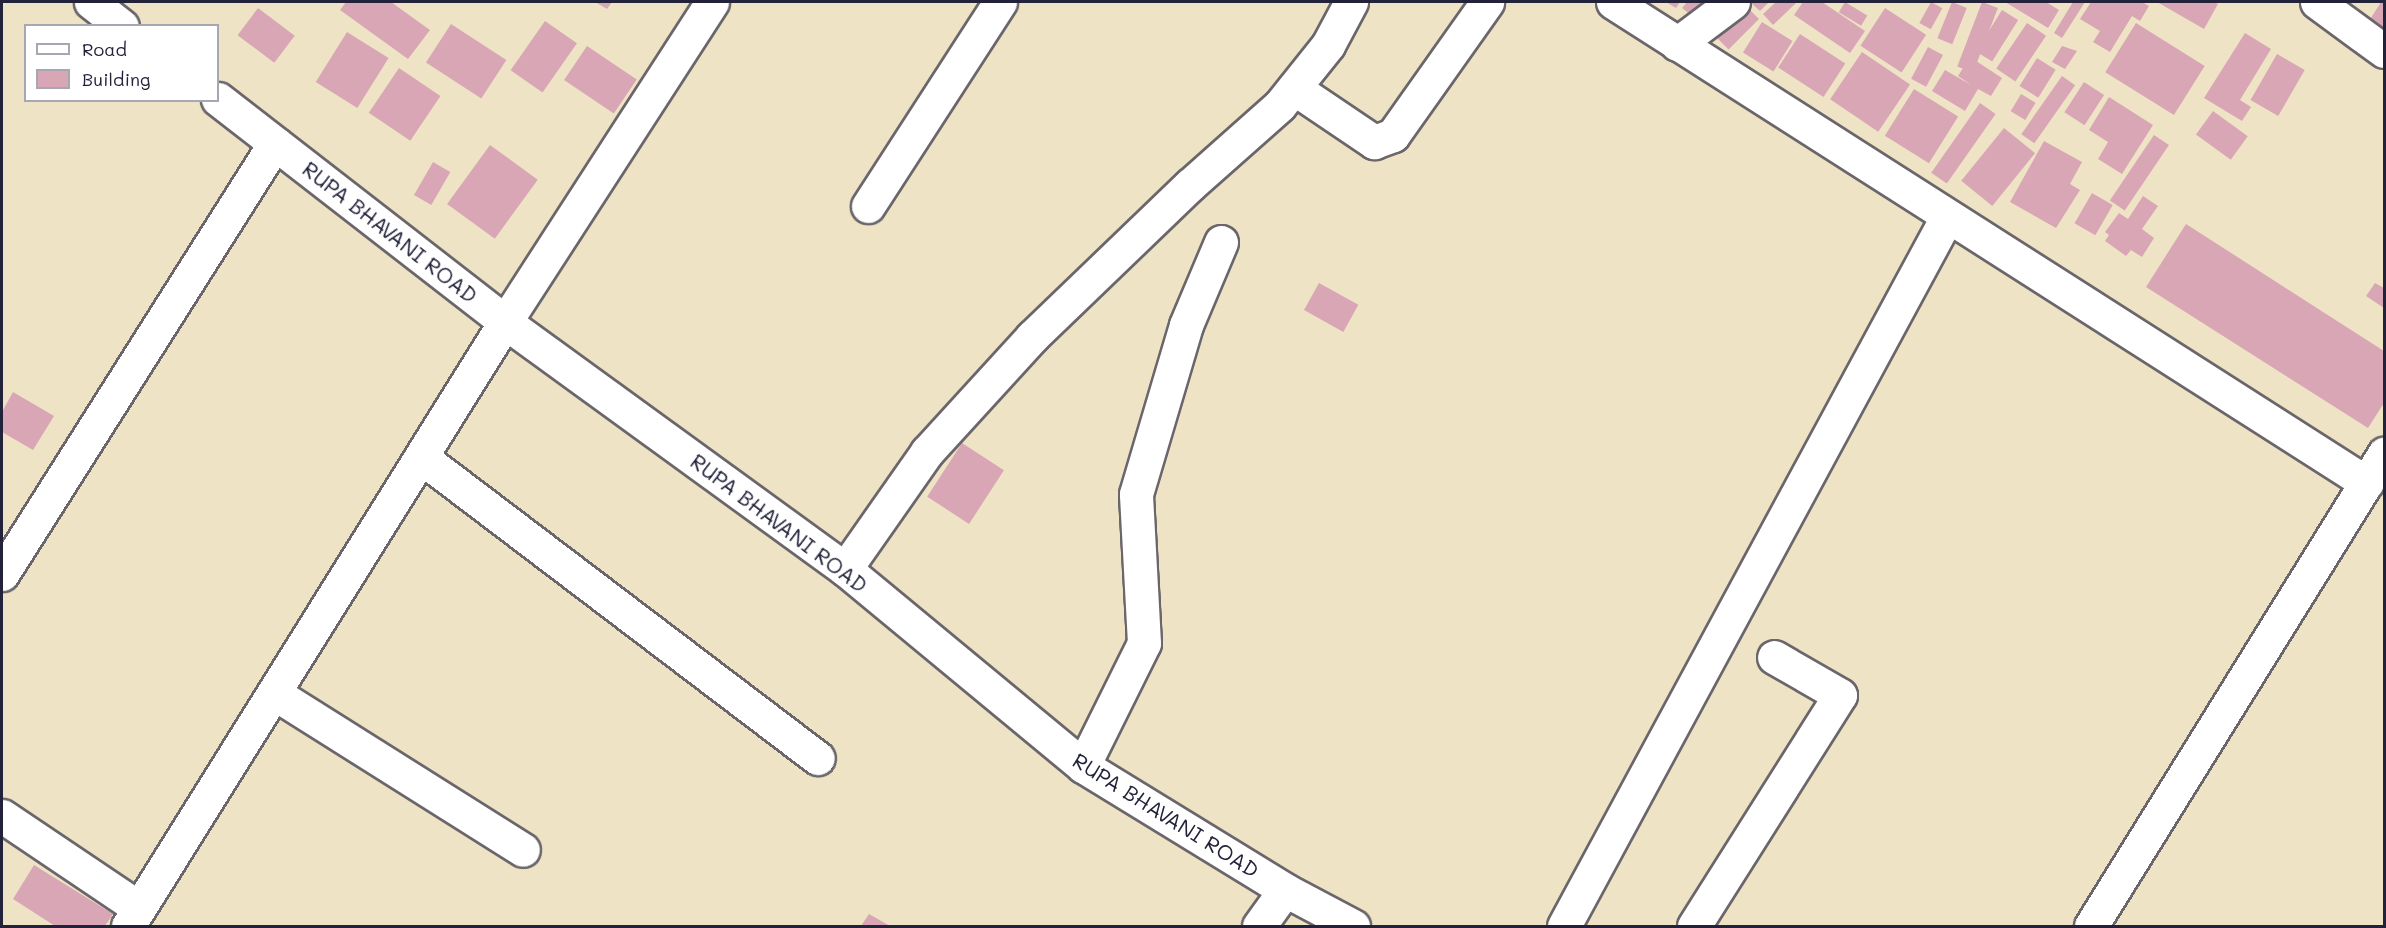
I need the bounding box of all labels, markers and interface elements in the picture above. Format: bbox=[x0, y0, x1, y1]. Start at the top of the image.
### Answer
legend bbox=[24, 24, 219, 102]
text: Road bbox=[82, 37, 127, 61]
text: Building bbox=[82, 67, 150, 91]
street label: RUPA BHAVANI ROAD bbox=[298, 156, 482, 308]
street label: RUPA BHAVANI ROAD bbox=[686, 448, 872, 598]
street label: RUPA BHAVANI ROAD bbox=[1068, 747, 1264, 883]

